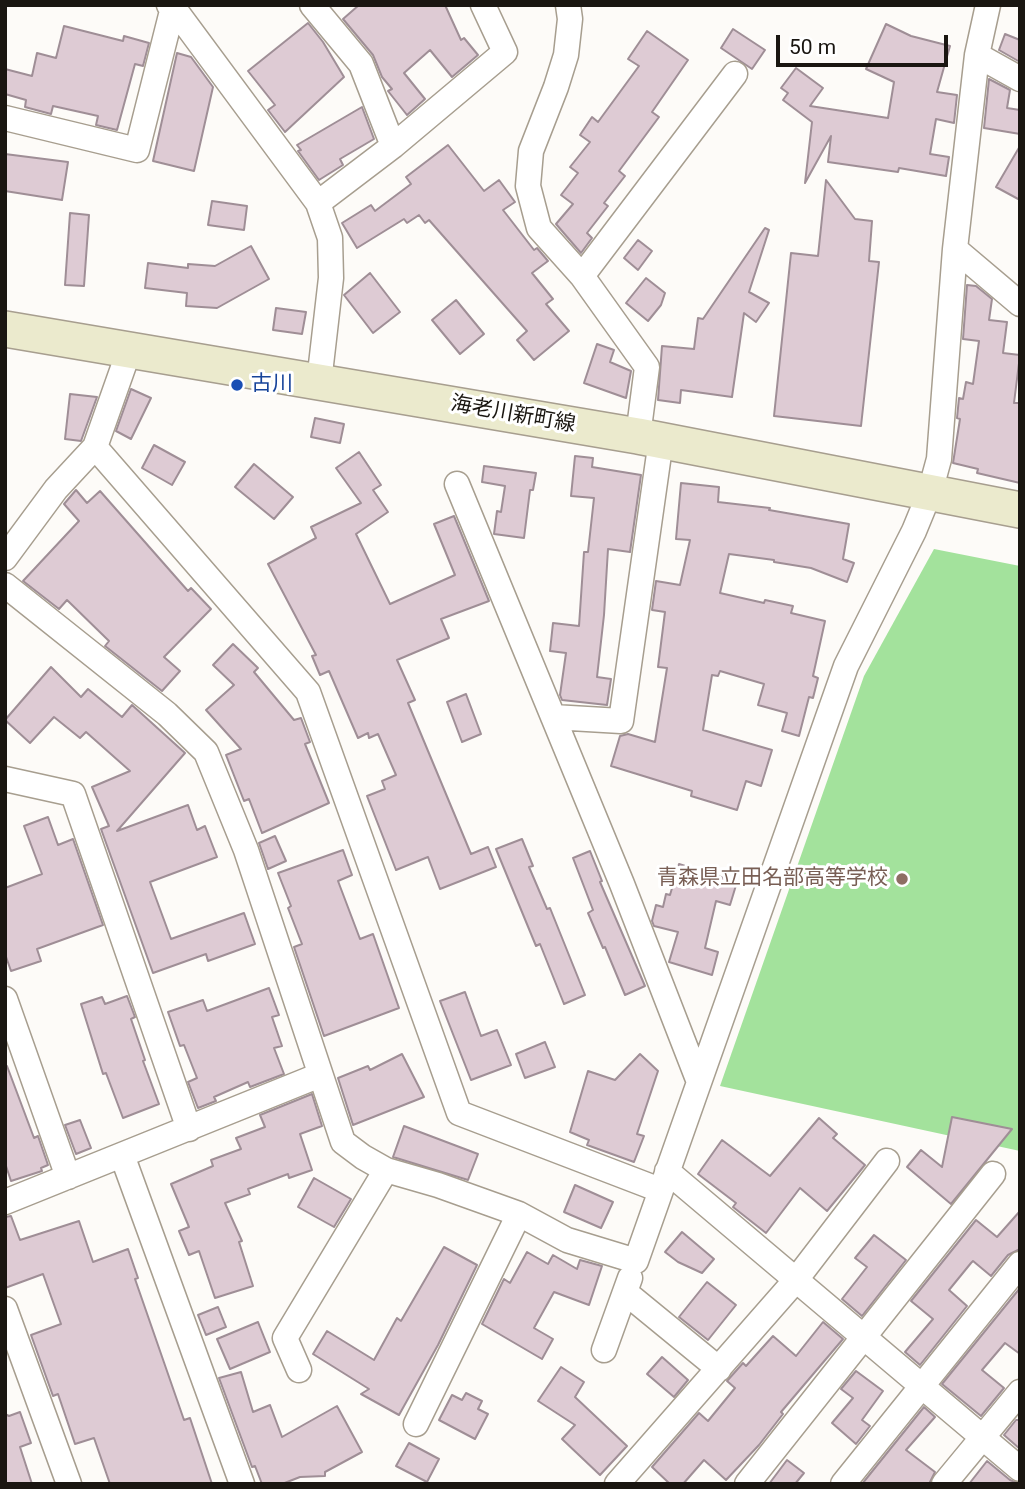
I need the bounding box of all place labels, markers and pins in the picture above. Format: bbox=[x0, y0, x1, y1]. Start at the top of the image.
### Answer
place label: 古川 bbox=[251, 372, 293, 398]
marker: 古川 bbox=[229, 377, 245, 393]
place label: 青森県立田名部高等学校 bbox=[657, 866, 888, 892]
marker: 青森県立田名部高等学校 bbox=[894, 871, 910, 887]

